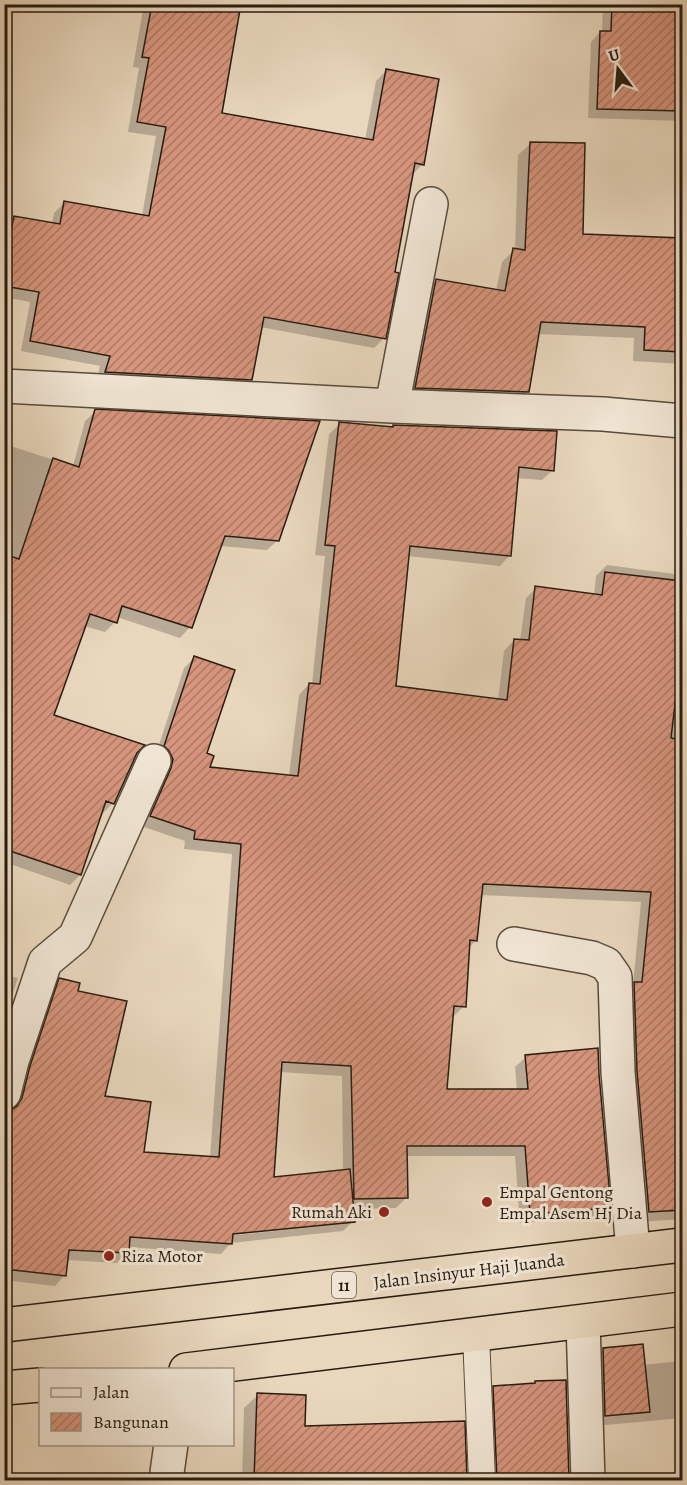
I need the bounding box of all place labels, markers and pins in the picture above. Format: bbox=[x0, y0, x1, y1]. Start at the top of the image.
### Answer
place label: Empal Gentong Empal Asem Hj Dia bbox=[499, 1180, 643, 1225]
marker: Empal Gentong Empal Asem Hj Dia bbox=[480, 1195, 494, 1209]
place label: Rumah Aki bbox=[291, 1200, 372, 1224]
marker: Rumah Aki bbox=[377, 1205, 391, 1219]
place label: Riza Motor bbox=[121, 1244, 203, 1268]
marker: Riza Motor bbox=[102, 1249, 116, 1263]

